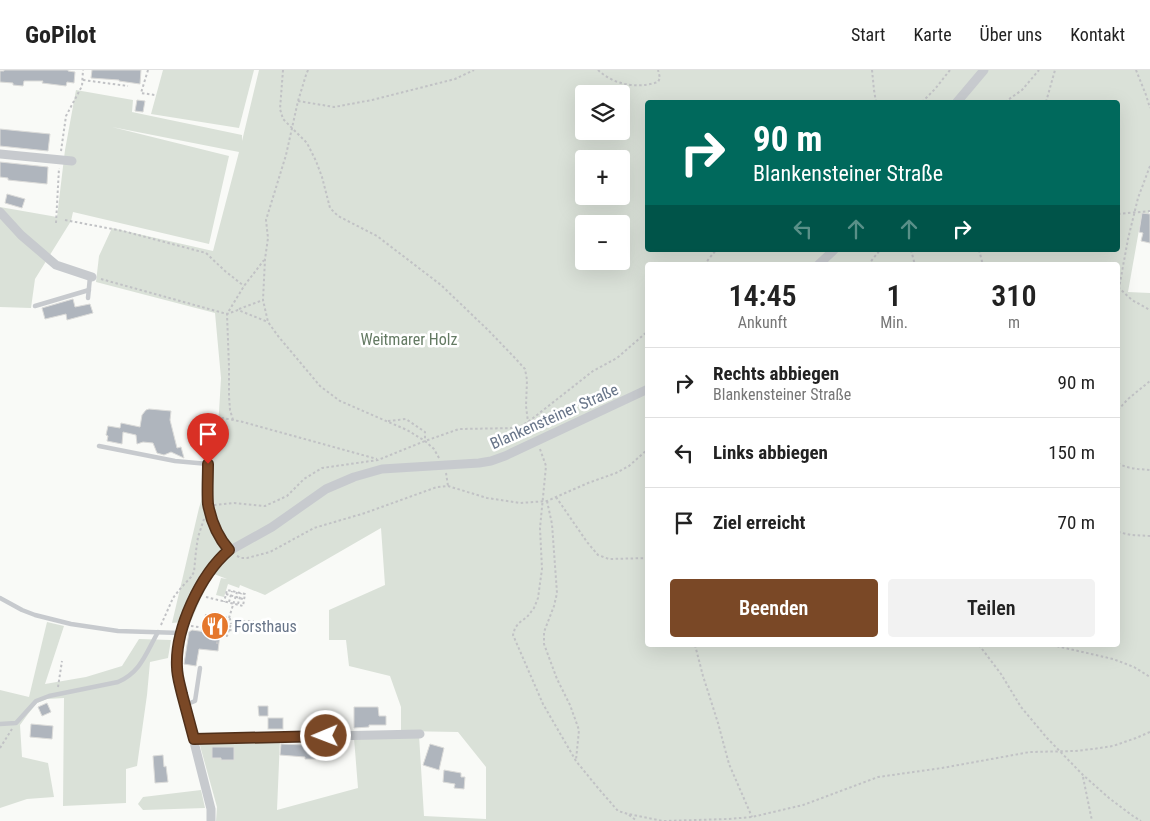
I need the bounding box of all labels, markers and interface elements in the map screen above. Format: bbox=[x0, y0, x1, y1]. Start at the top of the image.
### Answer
text: GoPilot bbox=[25, 21, 96, 49]
text: Start bbox=[851, 24, 885, 45]
text: Karte bbox=[913, 24, 952, 45]
text: Über uns bbox=[980, 24, 1042, 45]
text: Kontakt bbox=[1070, 24, 1125, 45]
map controls bbox=[575, 85, 630, 270]
button: layers bbox=[575, 85, 630, 140]
text: 90 m bbox=[753, 119, 822, 160]
icon: right bbox=[670, 120, 735, 185]
button: + bbox=[575, 150, 630, 205]
text: Blankensteiner Straße bbox=[753, 161, 943, 186]
button: − bbox=[575, 215, 630, 270]
icon: left bbox=[789, 215, 817, 243]
icon: ahead bbox=[842, 215, 870, 243]
icon: ahead bbox=[895, 215, 923, 243]
icon: right bbox=[948, 215, 976, 243]
text: 14:45 bbox=[728, 278, 797, 313]
text: 1 bbox=[886, 278, 902, 313]
text: 310 bbox=[991, 278, 1037, 313]
text: Ankunft bbox=[738, 313, 787, 332]
text: Min. bbox=[880, 313, 908, 332]
text: m bbox=[1008, 313, 1020, 332]
park label: Weitmarer Holz bbox=[361, 330, 457, 349]
text: Rechts abbiegen bbox=[713, 362, 839, 385]
icon: right bbox=[670, 369, 698, 397]
text: 90 m bbox=[1058, 371, 1095, 394]
street label: Blankensteiner Straße bbox=[487, 380, 621, 453]
text: Blankensteiner Straße bbox=[713, 385, 851, 404]
pin bbox=[187, 413, 229, 464]
icon: arrive bbox=[194, 420, 222, 448]
icon: left bbox=[670, 439, 698, 467]
text: Links abbiegen bbox=[713, 441, 828, 464]
text: 150 m bbox=[1048, 441, 1095, 464]
icon: arrive bbox=[670, 509, 698, 537]
text: Ziel erreicht bbox=[713, 511, 805, 534]
text: 70 m bbox=[1058, 511, 1095, 534]
button: Beenden bbox=[670, 579, 878, 637]
button: Teilen bbox=[888, 579, 1095, 637]
restaurant icon: Forsthaus bbox=[200, 611, 230, 641]
place label: Forsthaus bbox=[234, 617, 297, 636]
position arrow bbox=[299, 709, 351, 761]

